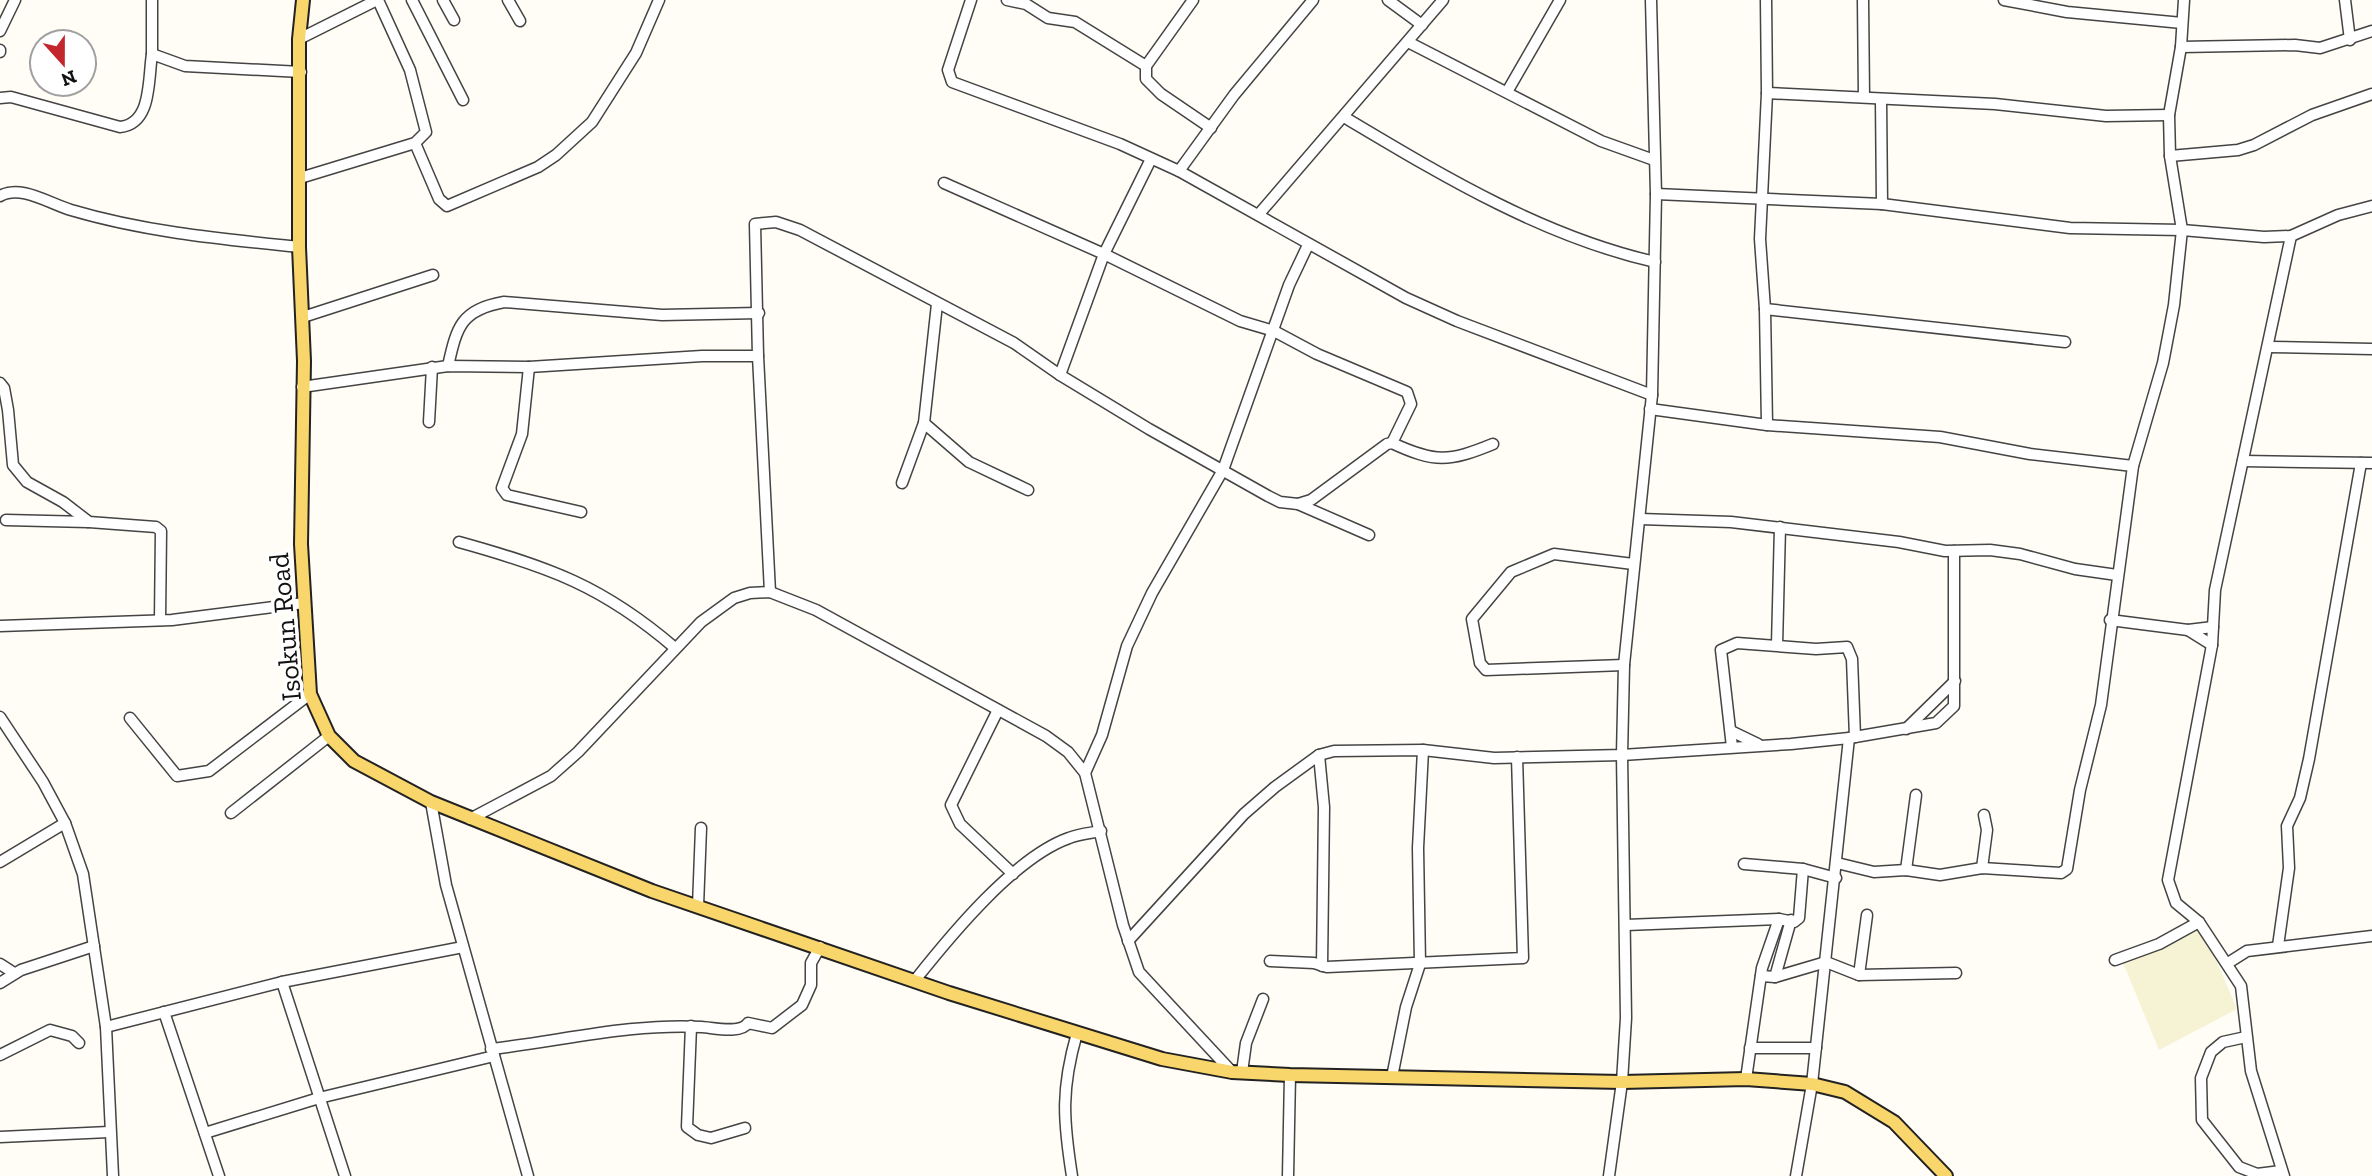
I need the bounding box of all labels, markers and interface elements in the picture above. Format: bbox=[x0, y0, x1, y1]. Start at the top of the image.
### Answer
north arrow bbox=[28, 28, 98, 98]
text: N bbox=[58, 65, 80, 92]
street label: Isokun Road bbox=[262, 552, 308, 702]

